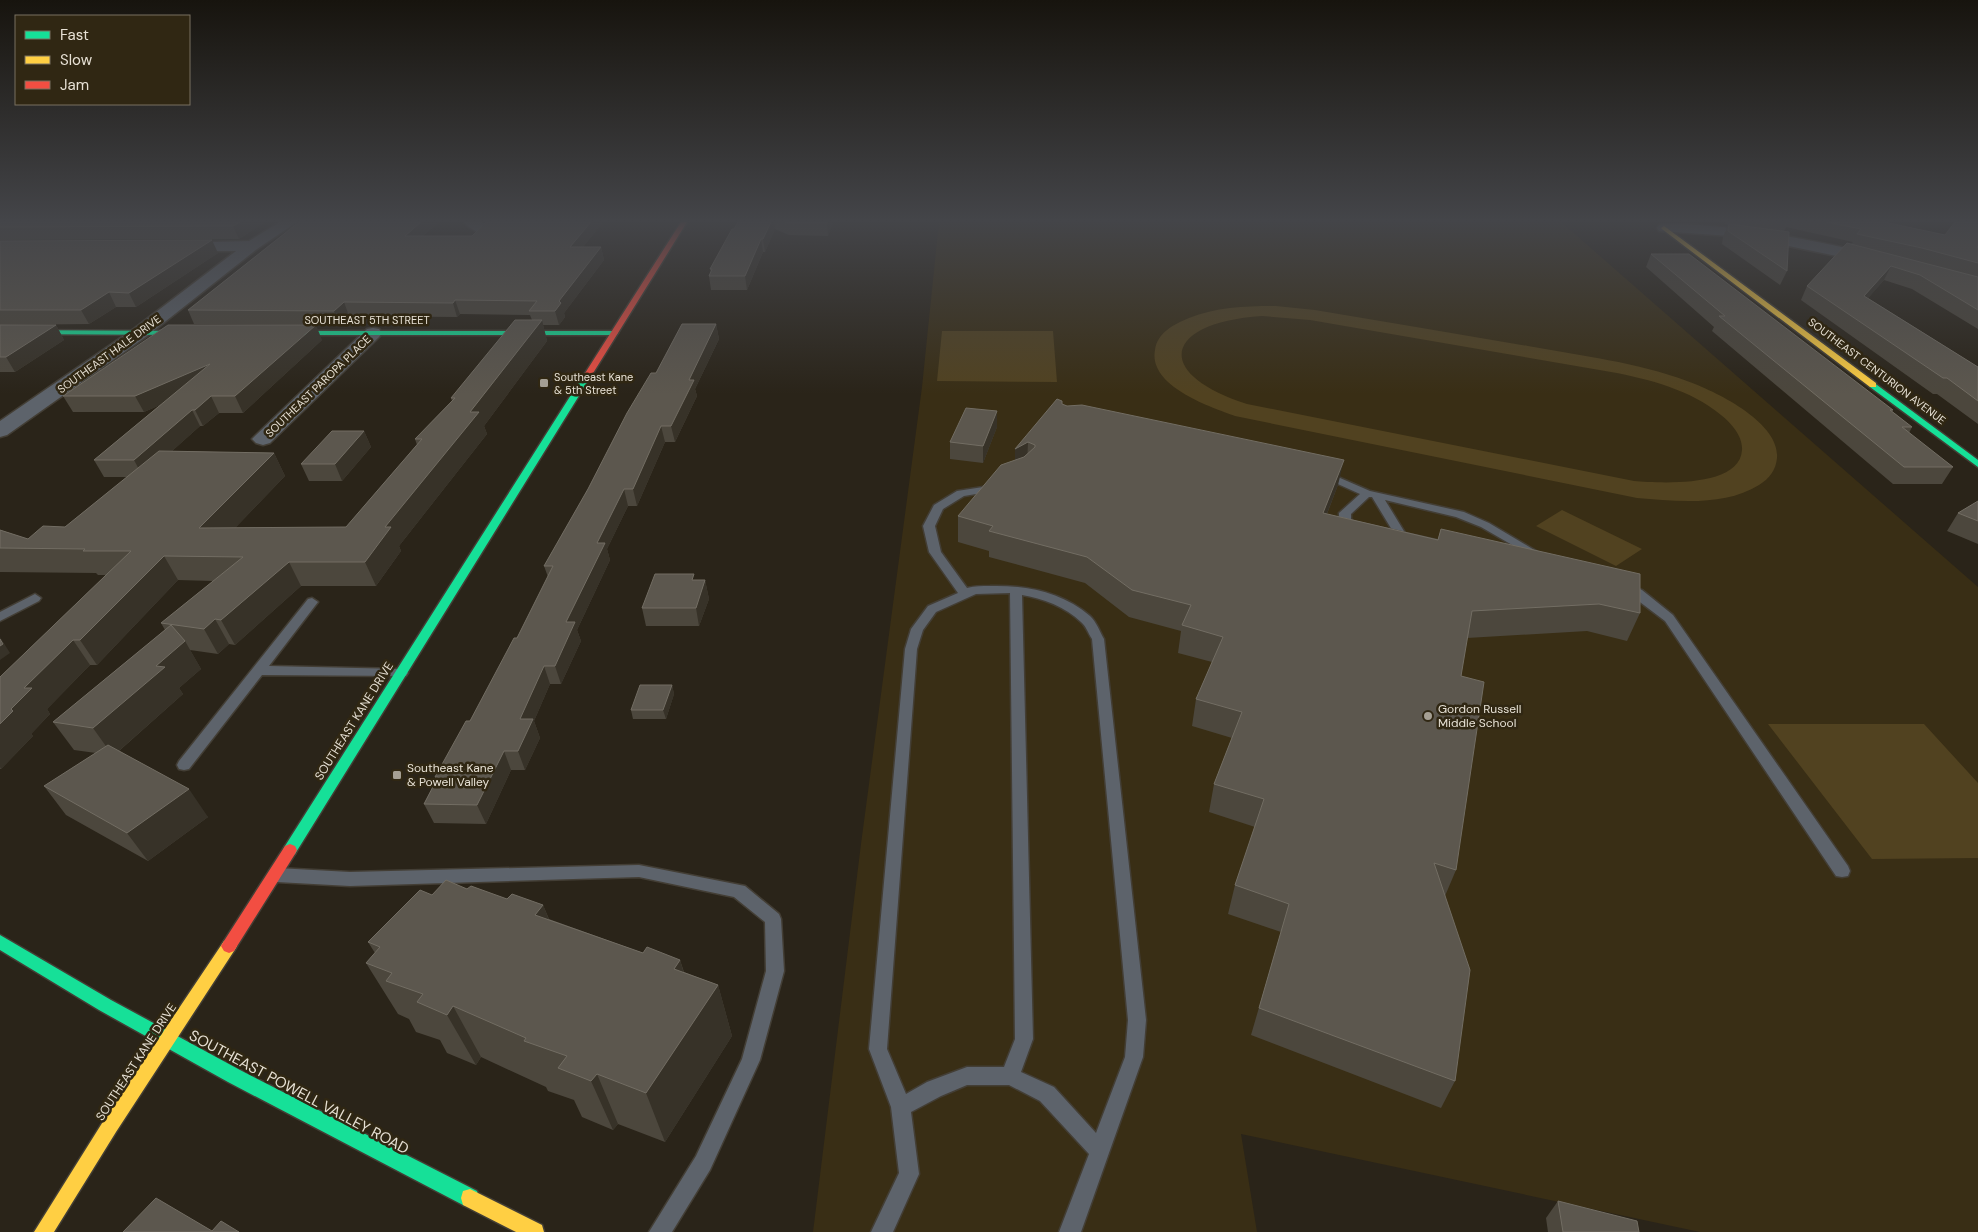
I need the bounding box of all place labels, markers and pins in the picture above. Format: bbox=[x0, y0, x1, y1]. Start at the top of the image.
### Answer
place label: Southeast Kane & 5th Street bbox=[554, 370, 633, 397]
marker: Southeast Kane & 5th Street bbox=[538, 377, 550, 389]
place label: Gordon Russell Middle School bbox=[1438, 701, 1521, 731]
marker: Gordon Russell Middle School bbox=[1422, 710, 1434, 722]
place label: Southeast Kane & Powell Valley bbox=[407, 760, 494, 790]
marker: Southeast Kane & Powell Valley bbox=[391, 769, 403, 781]

